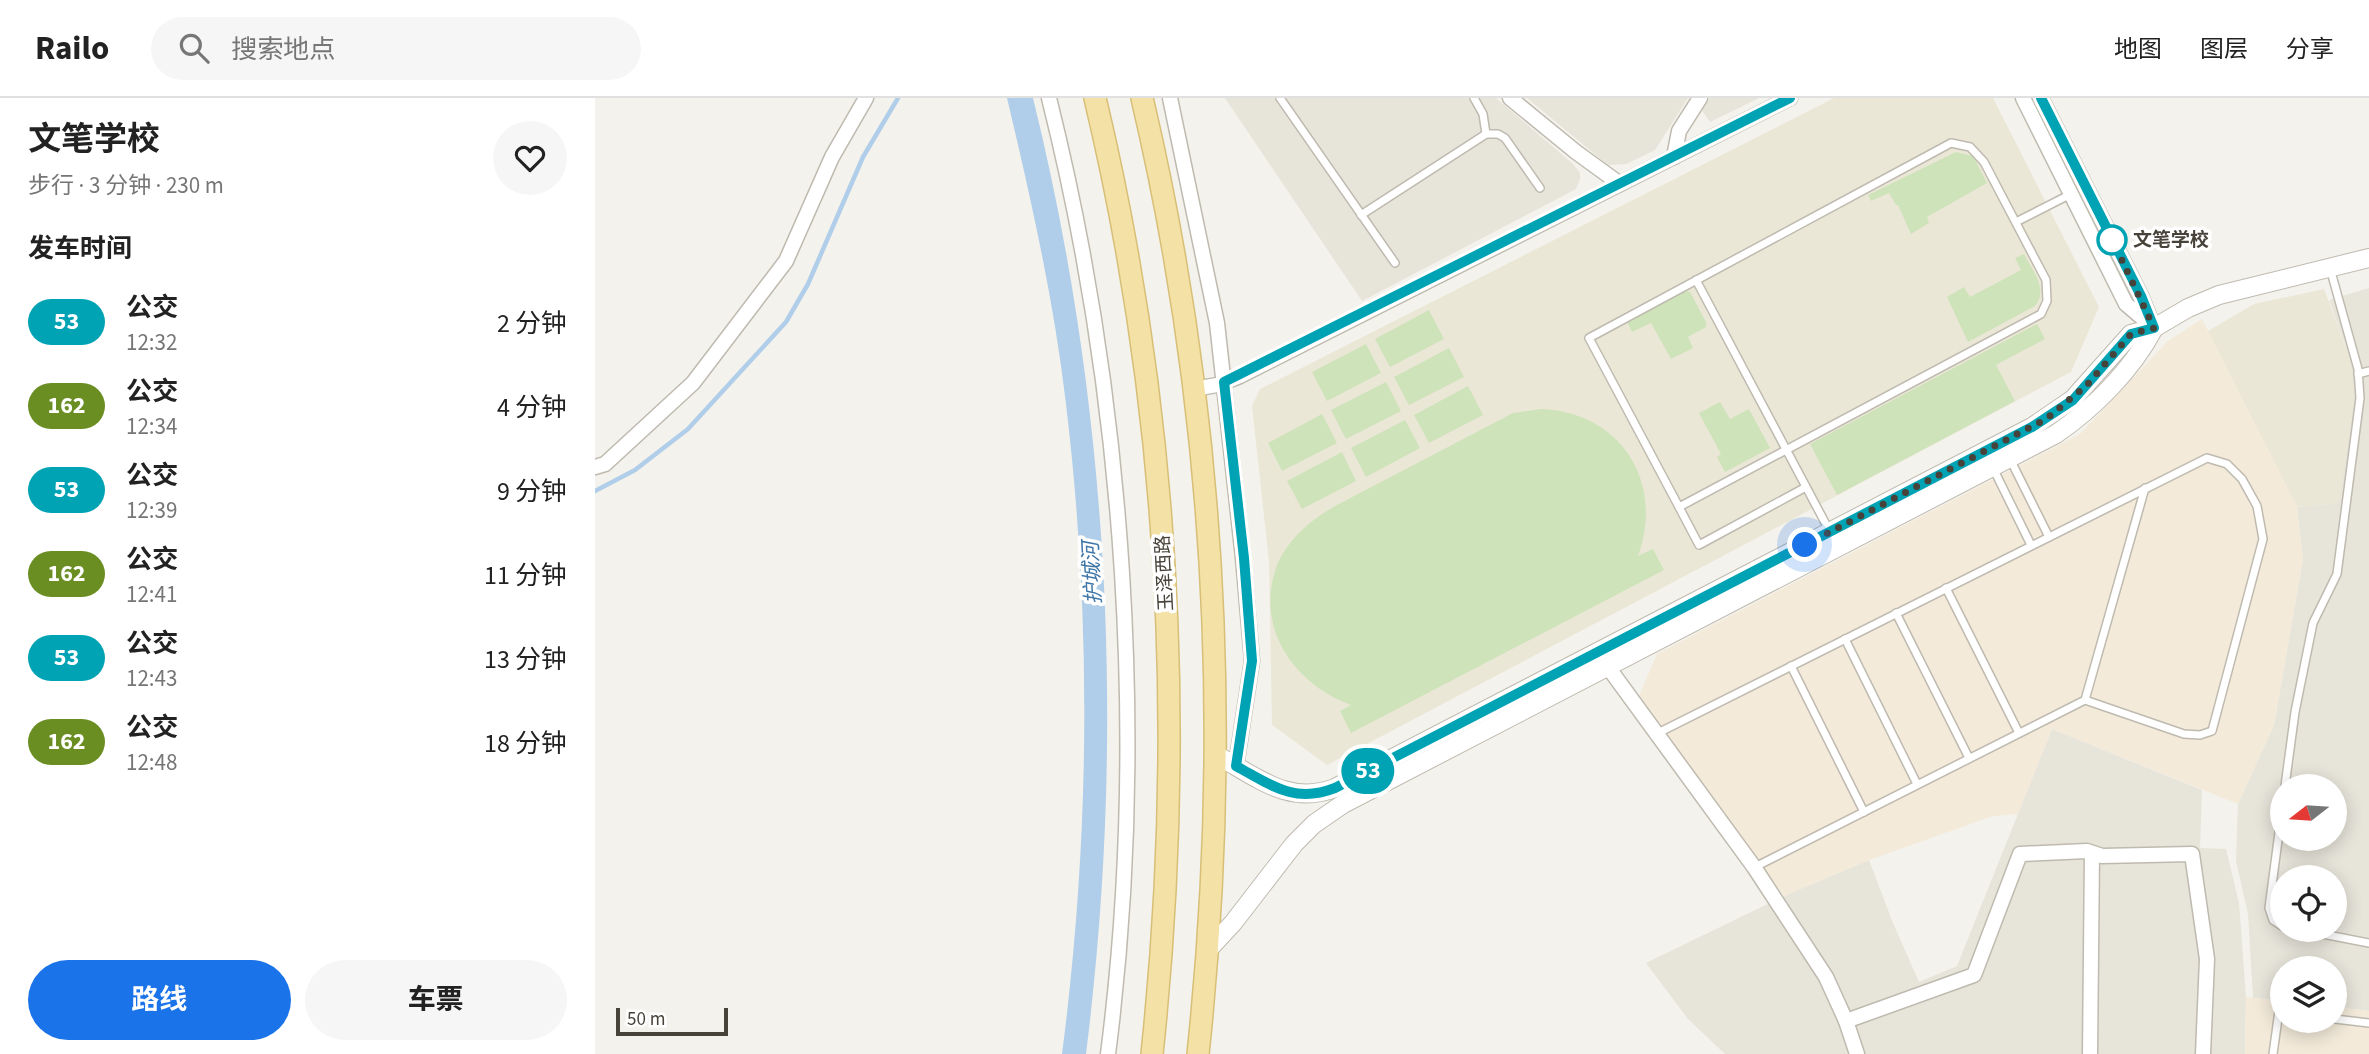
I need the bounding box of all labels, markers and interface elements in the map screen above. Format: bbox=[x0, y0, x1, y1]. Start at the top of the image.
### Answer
search box bbox=[151, 17, 641, 80]
text: Railo bbox=[35, 25, 109, 72]
icon: search bbox=[175, 29, 213, 67]
text: 搜索地点 bbox=[231, 31, 335, 68]
text: 地图 bbox=[2114, 32, 2162, 67]
text: 图层 bbox=[2200, 32, 2248, 67]
text: 分享 bbox=[2286, 32, 2334, 67]
text: 文笔学校 bbox=[28, 116, 160, 163]
button: heart bbox=[493, 121, 567, 195]
text: 步行 · 3 分钟 · 230 m bbox=[28, 169, 224, 202]
marker: 文笔学校 bbox=[2097, 225, 2127, 255]
place label: 文笔学校 bbox=[2133, 227, 2209, 254]
text: 发车时间 bbox=[28, 230, 132, 267]
text: 公交 bbox=[126, 289, 178, 326]
text: 53 bbox=[54, 304, 79, 339]
text: 2 分钟 bbox=[497, 305, 567, 342]
text: 12:32 bbox=[126, 326, 177, 359]
text: 公交 bbox=[126, 373, 178, 410]
text: 162 bbox=[47, 388, 86, 423]
text: 4 分钟 bbox=[497, 389, 567, 426]
text: 12:34 bbox=[126, 410, 177, 443]
text: 公交 bbox=[126, 457, 178, 494]
text: 53 bbox=[54, 472, 79, 507]
text: 9 分钟 bbox=[497, 473, 567, 510]
text: 12:39 bbox=[126, 494, 177, 527]
your location bbox=[1787, 527, 1822, 562]
street label: 玉泽西路 bbox=[1150, 534, 1180, 612]
water label: 护城河 bbox=[1075, 537, 1109, 605]
text: 公交 bbox=[126, 541, 178, 578]
text: 162 bbox=[47, 556, 86, 591]
text: 11 分钟 bbox=[484, 557, 567, 594]
text: 12:41 bbox=[126, 578, 177, 611]
text: 公交 bbox=[126, 625, 178, 662]
text: 53 bbox=[54, 640, 79, 675]
text: 13 分钟 bbox=[484, 641, 567, 678]
text: 12:43 bbox=[126, 662, 177, 695]
text: 公交 bbox=[126, 709, 178, 746]
text: 162 bbox=[47, 724, 86, 759]
text: 18 分钟 bbox=[484, 725, 567, 762]
text: 12:48 bbox=[126, 746, 177, 779]
line badge: 53 bbox=[1337, 748, 1399, 794]
text: 53 bbox=[1355, 753, 1381, 788]
north arrow bbox=[2270, 774, 2347, 850]
map controls bbox=[2270, 774, 2347, 1033]
button: locate bbox=[2270, 865, 2347, 942]
button: layers bbox=[2270, 956, 2347, 1033]
button: 路线 bbox=[28, 960, 291, 1040]
button: 车票 bbox=[305, 960, 567, 1040]
scale bar bbox=[616, 1005, 728, 1037]
text: 50 m bbox=[627, 1006, 665, 1033]

